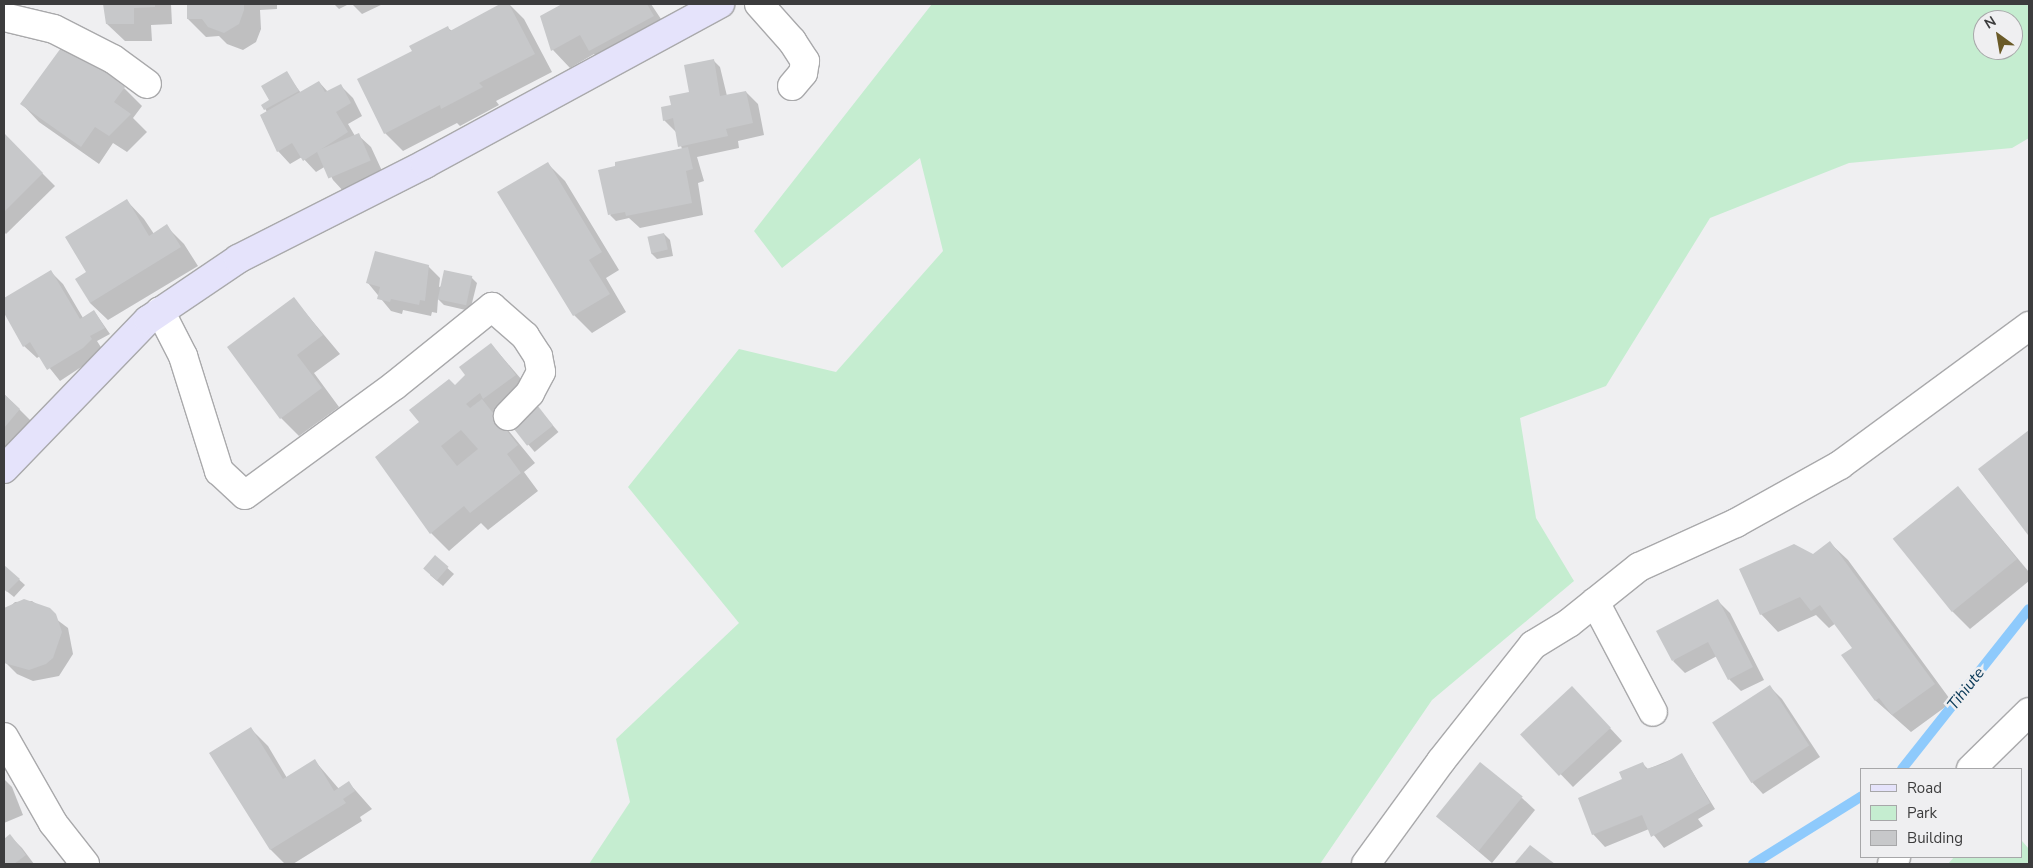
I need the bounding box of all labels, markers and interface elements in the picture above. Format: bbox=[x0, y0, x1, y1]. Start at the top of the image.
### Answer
north arrow bbox=[1973, 10, 2023, 60]
text: N bbox=[1981, 12, 2000, 34]
water label: Tihiute bbox=[1943, 664, 1989, 714]
legend bbox=[1860, 768, 2023, 858]
text: Road bbox=[1907, 778, 1942, 798]
text: Park bbox=[1907, 803, 1937, 823]
text: Building bbox=[1907, 828, 1963, 848]

